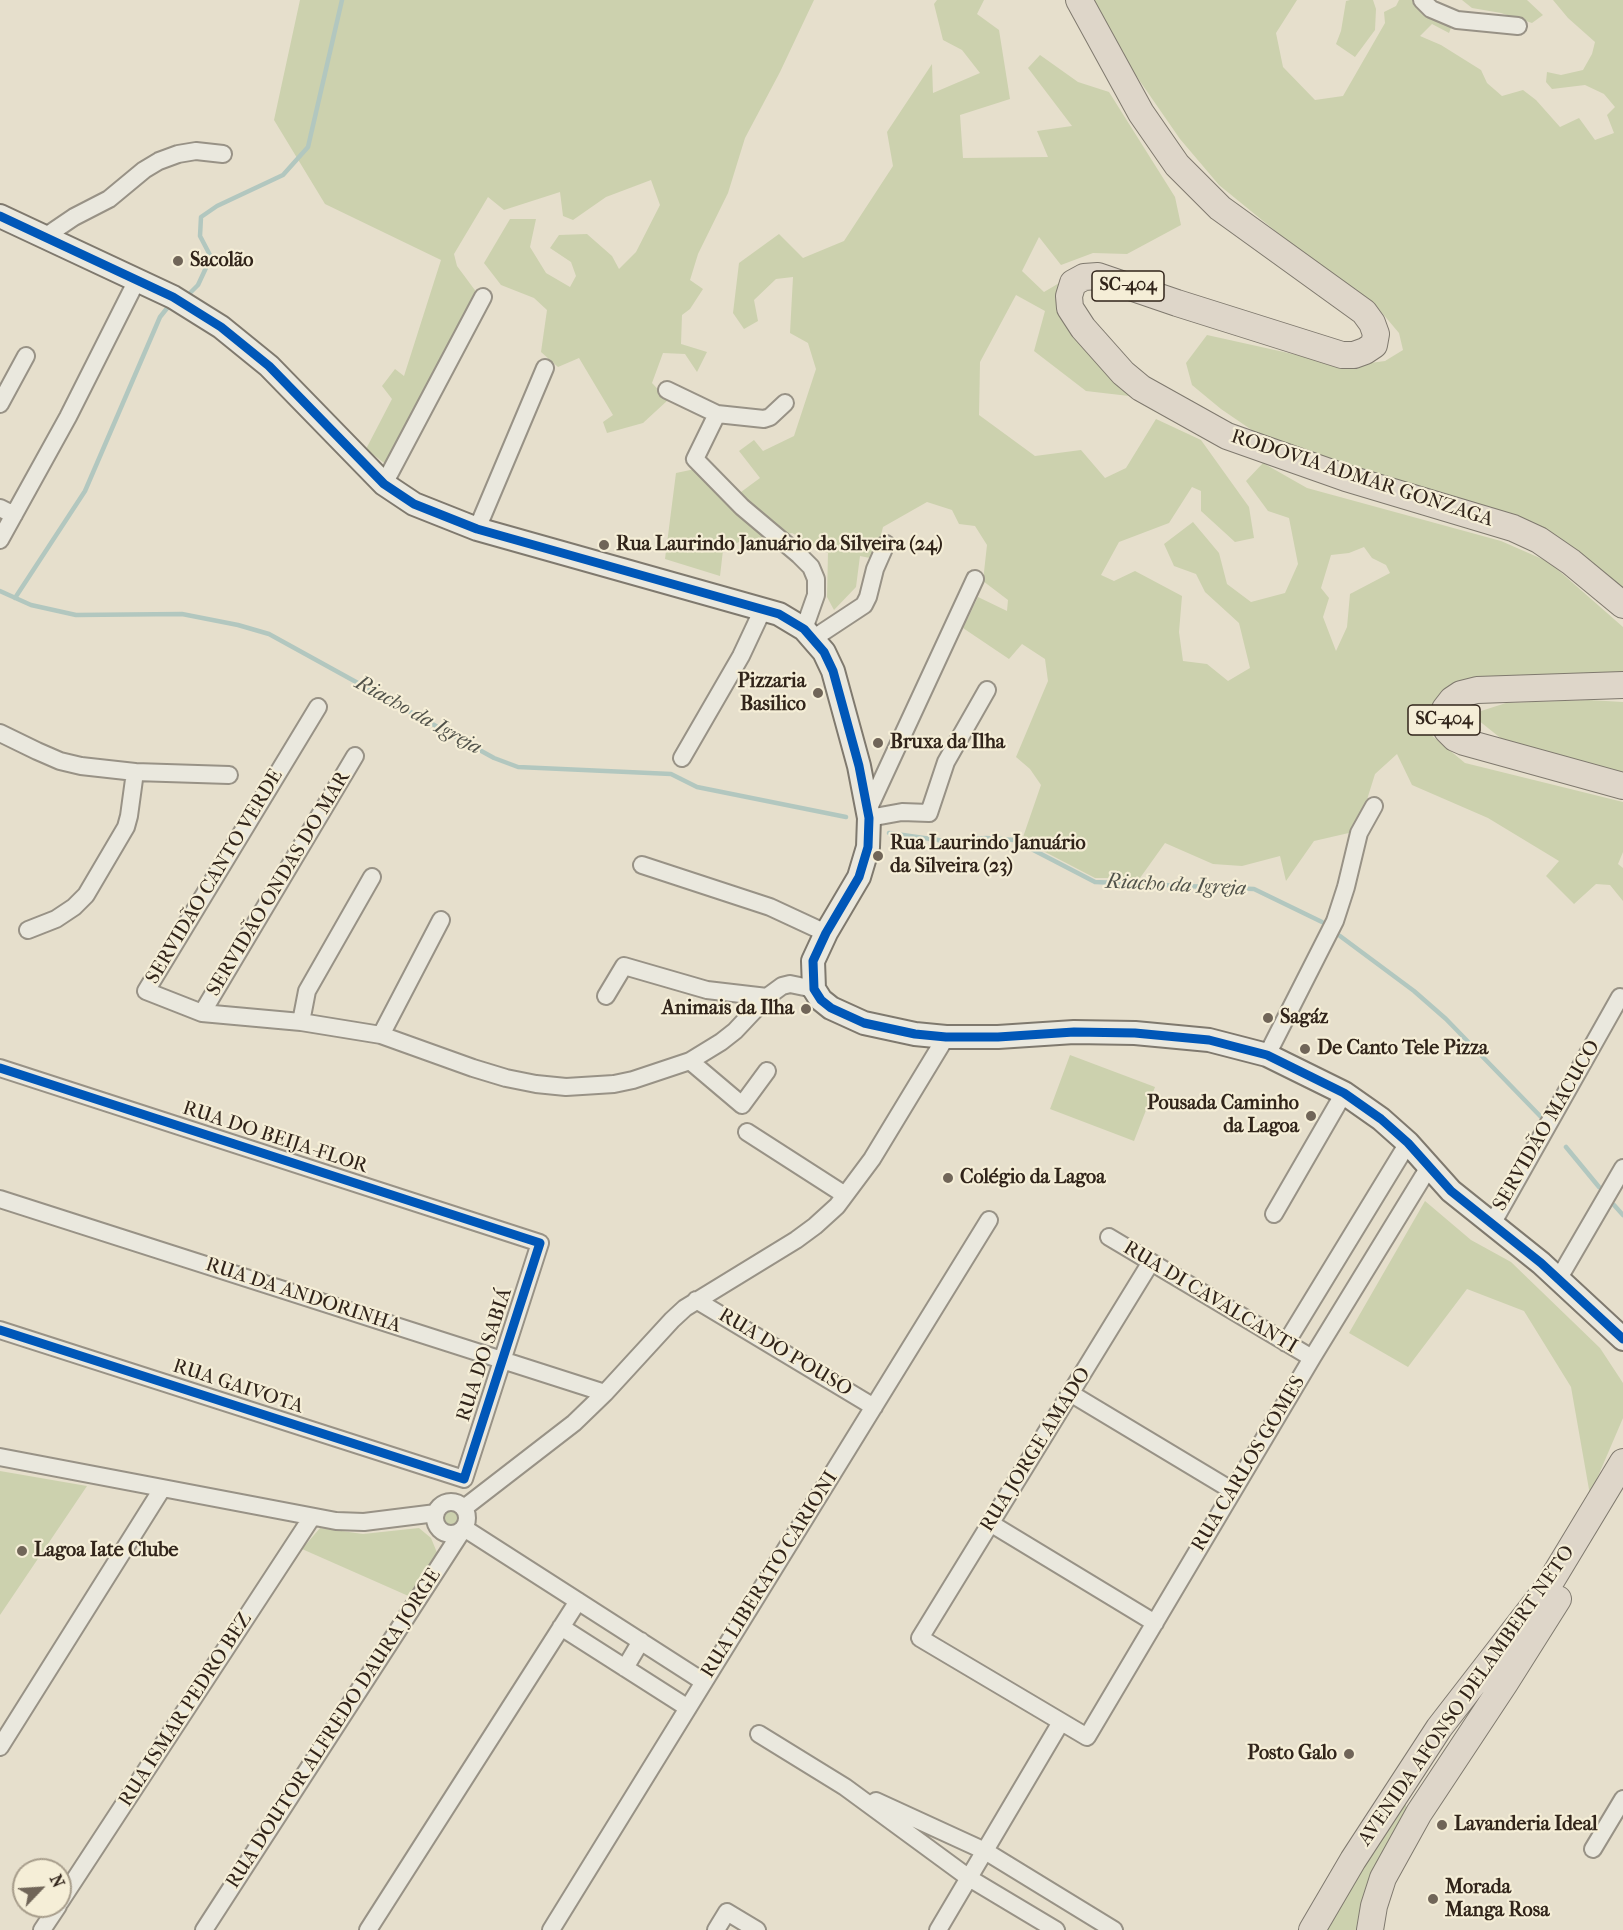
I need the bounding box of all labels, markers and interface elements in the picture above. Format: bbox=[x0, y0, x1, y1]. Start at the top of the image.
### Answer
place label: Sacolão bbox=[190, 249, 253, 273]
marker: Sacolão bbox=[171, 254, 185, 268]
road number: SC-404 bbox=[1092, 271, 1164, 301]
street label: RODOVIA ADMAR GONZAGA bbox=[1228, 425, 1496, 533]
place label: Rua Laurindo Januário da Silveira (24) bbox=[616, 533, 942, 557]
marker: Rua Laurindo Januário da Silveira (24) bbox=[597, 538, 611, 552]
place label: Pizzaria Basilico bbox=[737, 670, 806, 717]
water label: Riacho da Igreja bbox=[350, 671, 486, 761]
marker: Pizzaria Basilico bbox=[811, 686, 825, 700]
road number: SC-404 bbox=[1408, 705, 1480, 735]
place label: Bruxa da Ilha bbox=[890, 731, 1005, 755]
marker: Bruxa da Ilha bbox=[871, 736, 885, 750]
street label: SERVIDÃO CANTO VERDE bbox=[141, 765, 289, 989]
street label: SERVIDÃO ONDAS DO MAR bbox=[202, 767, 356, 1001]
place label: Rua Laurindo Januário da Silveira (23) bbox=[890, 832, 1086, 879]
marker: Rua Laurindo Januário da Silveira (23) bbox=[871, 849, 885, 863]
water label: Riacho da Igreja bbox=[1105, 870, 1247, 902]
place label: Animais da Ilha bbox=[662, 997, 794, 1021]
marker: Animais da Ilha bbox=[799, 1002, 813, 1016]
place label: Sagáz bbox=[1280, 1006, 1328, 1030]
marker: Sagáz bbox=[1261, 1011, 1275, 1025]
street label: SERVIDÃO MACUCO bbox=[1488, 1036, 1606, 1216]
place label: De Canto Tele Pizza bbox=[1317, 1037, 1488, 1061]
marker: De Canto Tele Pizza bbox=[1298, 1042, 1312, 1056]
place label: Pousada Caminho da Lagoa bbox=[1147, 1092, 1299, 1139]
street label: RUA DO BEIJA-FLOR bbox=[179, 1097, 371, 1179]
marker: Pousada Caminho da Lagoa bbox=[1304, 1109, 1318, 1123]
place label: Colégio da Lagoa bbox=[960, 1166, 1106, 1190]
marker: Colégio da Lagoa bbox=[941, 1171, 955, 1185]
street label: RUA DI CAVALCANTI bbox=[1119, 1237, 1301, 1359]
street label: RUA DA ANDORINHA bbox=[202, 1253, 404, 1339]
street label: RUA DO SABIÁ bbox=[452, 1285, 518, 1425]
street label: RUA DO POUSO bbox=[714, 1304, 856, 1402]
street label: RUA GAIVOTA bbox=[170, 1355, 306, 1419]
street label: RUA JORGE AMADO bbox=[976, 1363, 1096, 1537]
street label: RUA CARLOS GOMES bbox=[1187, 1372, 1311, 1556]
street label: RUA LIBERATO CARIONI bbox=[696, 1467, 844, 1683]
place label: Lagoa Iate Clube bbox=[34, 1539, 179, 1563]
street label: AVENIDA AFONSO DELAMBERT NETO bbox=[1354, 1541, 1580, 1851]
marker: Lagoa Iate Clube bbox=[15, 1544, 29, 1558]
street label: RUA DOUTOR ALFREDO DAURA JORGE bbox=[221, 1565, 447, 1893]
street label: RUA ISMAR PEDRO BEZ bbox=[114, 1608, 258, 1812]
place label: Posto Galo bbox=[1247, 1742, 1337, 1766]
marker: Posto Galo bbox=[1342, 1747, 1356, 1761]
place label: Lavanderia Ideal bbox=[1454, 1813, 1597, 1837]
marker: Lavanderia Ideal bbox=[1435, 1818, 1449, 1832]
north arrow bbox=[12, 1858, 72, 1918]
text: N bbox=[46, 1872, 68, 1891]
place label: Morada Manga Rosa bbox=[1445, 1876, 1549, 1923]
marker: Morada Manga Rosa bbox=[1426, 1892, 1440, 1906]

